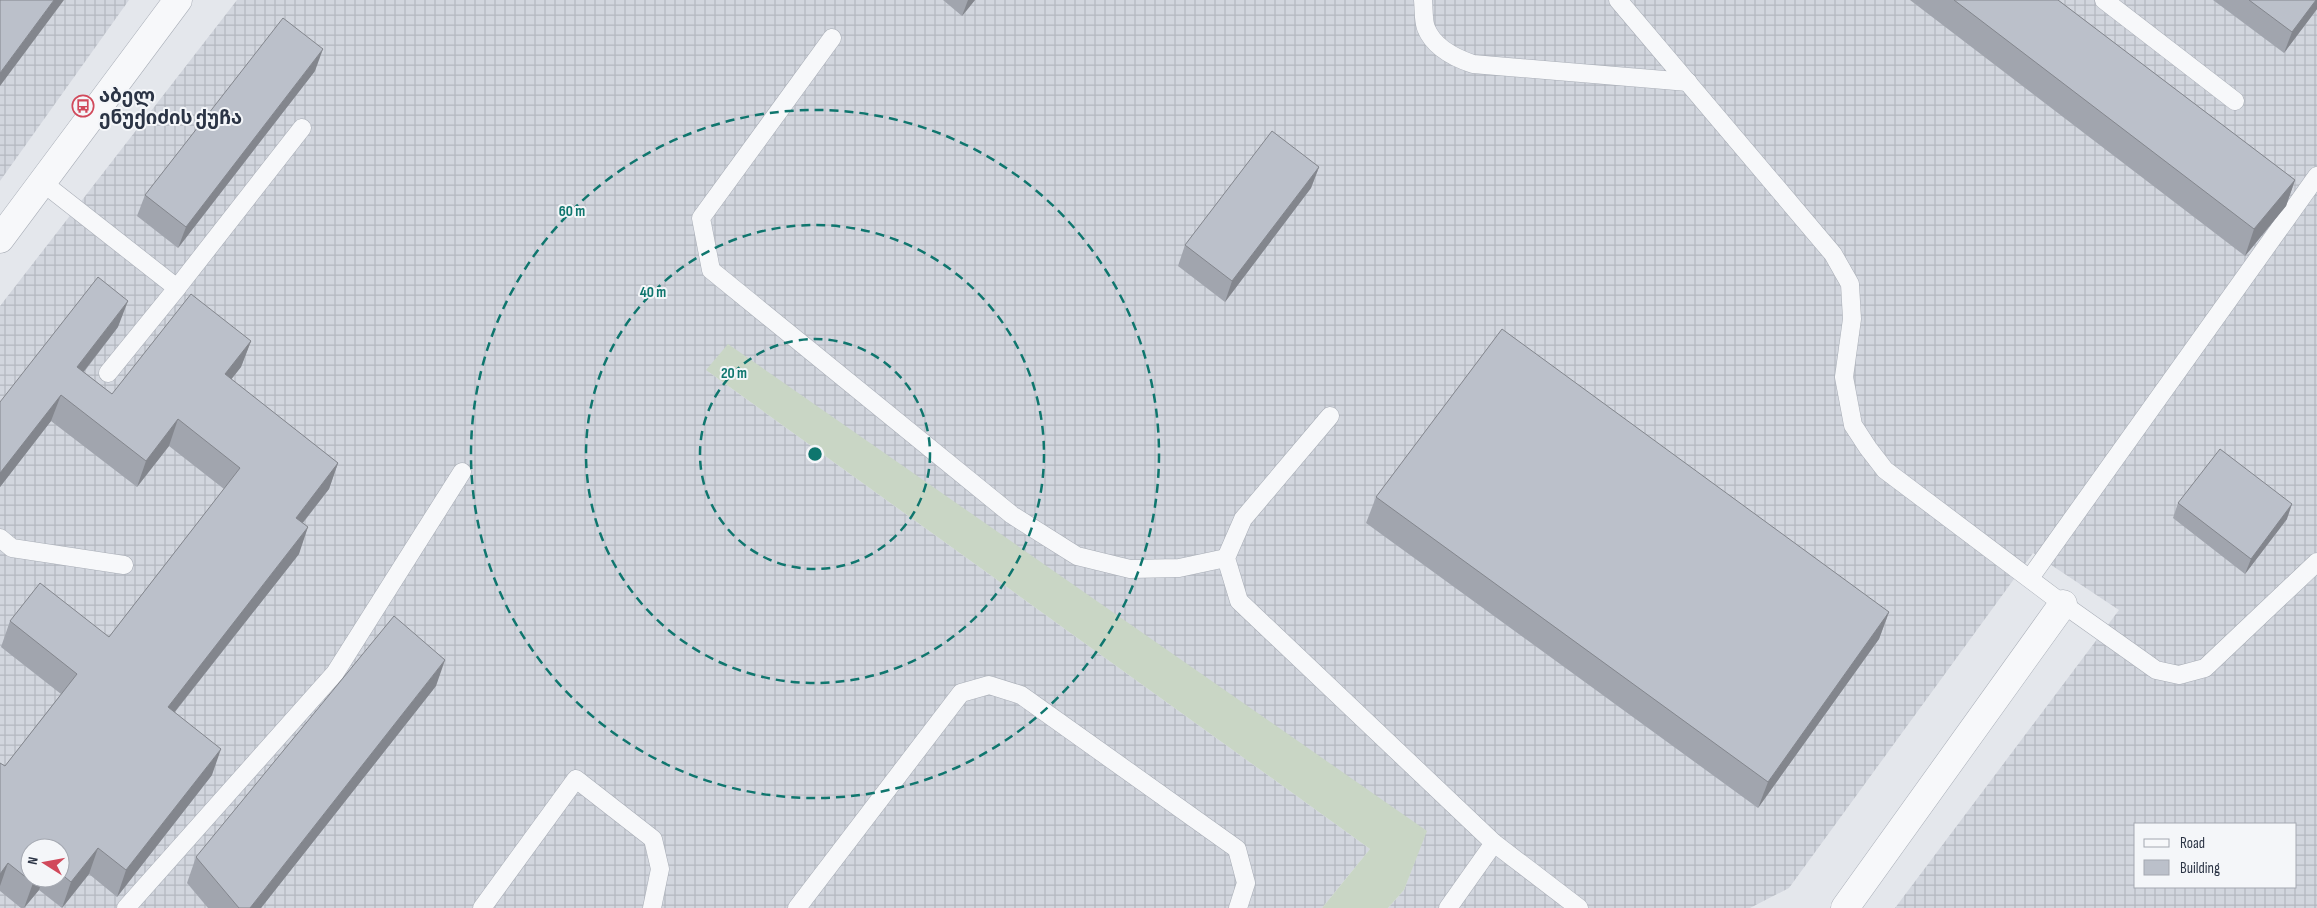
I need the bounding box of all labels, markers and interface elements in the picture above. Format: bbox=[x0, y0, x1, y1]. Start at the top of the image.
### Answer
place label: აბელ ენუქიძის ქუჩა bbox=[99, 85, 242, 130]
bus stop icon: აბელ ენუქიძის ქუჩა bbox=[71, 94, 95, 118]
text: 60 m bbox=[559, 202, 585, 221]
text: 40 m bbox=[640, 283, 666, 302]
text: 20 m bbox=[721, 364, 747, 383]
centre of rings bbox=[806, 445, 824, 463]
legend bbox=[2134, 823, 2297, 888]
text: Road bbox=[2180, 834, 2205, 853]
north arrow bbox=[20, 838, 70, 888]
text: N bbox=[24, 855, 42, 866]
text: Building bbox=[2180, 859, 2220, 878]

